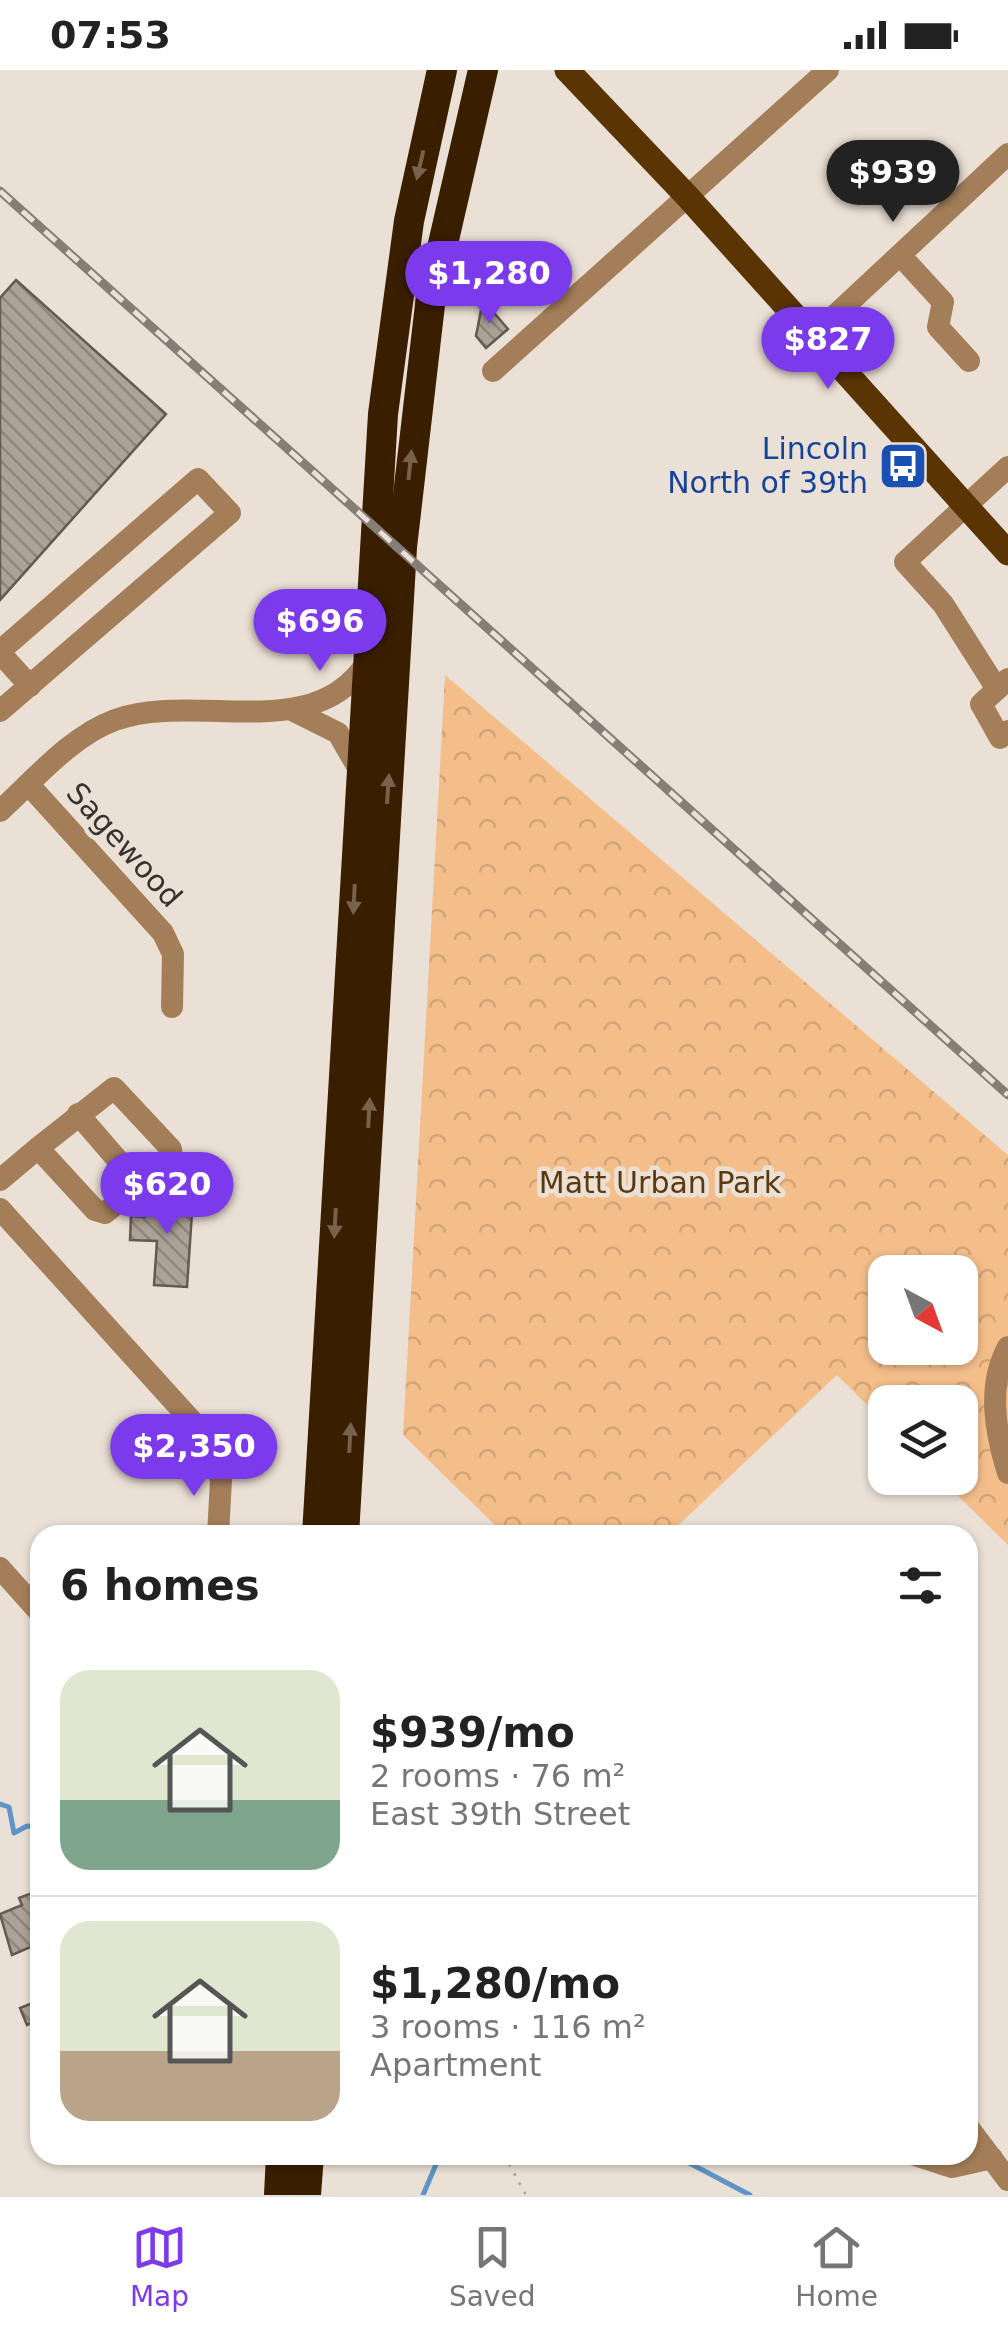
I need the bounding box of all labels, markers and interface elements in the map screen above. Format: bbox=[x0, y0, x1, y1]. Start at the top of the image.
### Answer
text: 07:53 bbox=[50, 13, 171, 57]
pin: $939 bbox=[834, 140, 952, 225]
one-way arrow bbox=[412, 150, 427, 181]
text: $939 bbox=[848, 153, 938, 191]
pin: $1,280 bbox=[408, 241, 570, 326]
text: $1,280 bbox=[427, 254, 551, 292]
pin: $827 bbox=[769, 307, 887, 392]
text: $827 bbox=[783, 320, 873, 358]
place label: Lincoln North of 39th bbox=[667, 431, 868, 500]
bus stop icon: Lincoln North of 39th bbox=[877, 440, 929, 492]
one-way arrow bbox=[402, 448, 418, 480]
pin: $696 bbox=[261, 589, 379, 674]
text: $696 bbox=[275, 602, 365, 640]
one-way arrow bbox=[380, 772, 396, 804]
street label: Sagewood bbox=[59, 775, 189, 914]
one-way arrow bbox=[346, 883, 362, 915]
one-way arrow bbox=[361, 1097, 377, 1129]
pin: $620 bbox=[108, 1152, 226, 1237]
text: $620 bbox=[122, 1165, 212, 1203]
park label: Matt Urban Park bbox=[539, 1165, 782, 1200]
one-way arrow bbox=[327, 1208, 343, 1240]
north arrow bbox=[868, 1255, 978, 1365]
map controls bbox=[868, 1255, 978, 1495]
button: layers bbox=[868, 1385, 978, 1495]
pin: $2,350 bbox=[113, 1414, 275, 1499]
one-way arrow bbox=[342, 1421, 358, 1453]
text: $2,350 bbox=[132, 1427, 256, 1465]
icon: filters bbox=[893, 1558, 948, 1613]
text: 6 homes bbox=[60, 1561, 260, 1610]
text: $939/mo bbox=[370, 1708, 575, 1757]
icon: home bbox=[140, 1710, 260, 1830]
text: 2 rooms · 76 m² bbox=[370, 1757, 625, 1795]
text: East 39th Street bbox=[370, 1795, 630, 1833]
text: $1,280/mo bbox=[370, 1959, 620, 2008]
icon: home bbox=[140, 1961, 260, 2081]
text: 3 rooms · 116 m² bbox=[370, 2008, 646, 2046]
text: Apartment bbox=[370, 2046, 541, 2084]
tab: Map bbox=[130, 2220, 189, 2313]
tab: Saved bbox=[449, 2220, 535, 2313]
tab: Home bbox=[795, 2220, 878, 2313]

